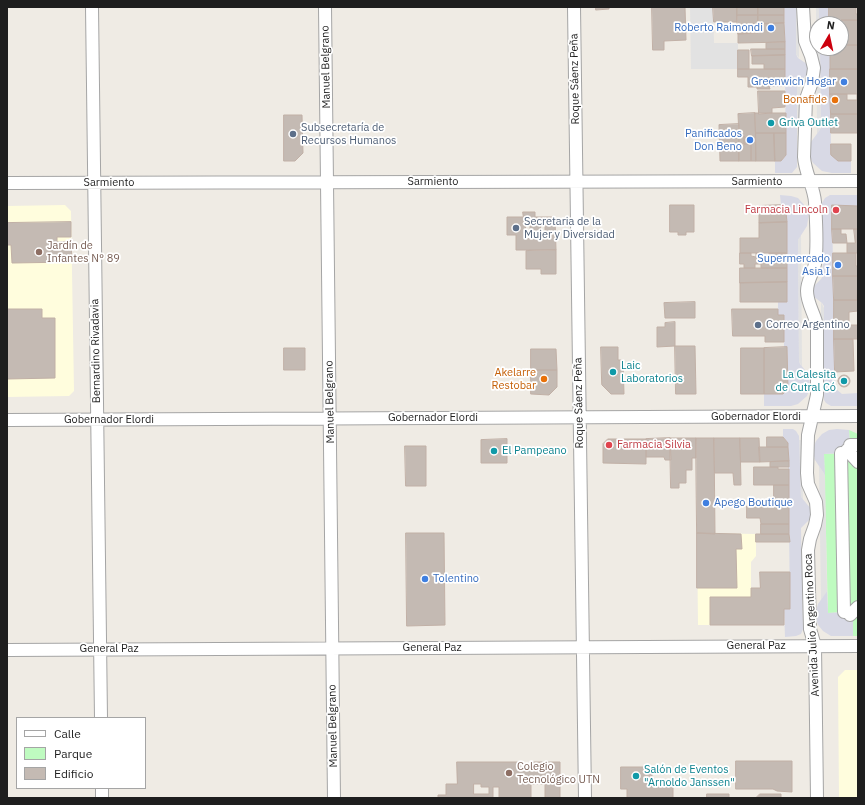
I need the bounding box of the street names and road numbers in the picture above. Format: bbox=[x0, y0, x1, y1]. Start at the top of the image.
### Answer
street label: Manuel Belgrano bbox=[319, 25, 333, 109]
street label: Roque Sáenz Peña bbox=[568, 33, 582, 125]
street label: Sarmiento bbox=[408, 175, 458, 189]
street label: Sarmiento bbox=[732, 175, 782, 189]
street label: Sarmiento bbox=[84, 176, 134, 190]
street label: Bernardino Rivadavia bbox=[88, 299, 104, 403]
street label: Roque Sáenz Peña bbox=[572, 357, 586, 449]
street label: Manuel Belgrano bbox=[323, 360, 337, 444]
street label: Gobernador Elordi bbox=[711, 410, 801, 424]
street label: Gobernador Elordi bbox=[388, 411, 478, 425]
street label: Gobernador Elordi bbox=[64, 413, 154, 427]
street label: Avenida Julio Argentino Roca bbox=[802, 553, 822, 697]
street label: General Paz bbox=[727, 639, 785, 653]
street label: General Paz bbox=[403, 641, 461, 655]
street label: General Paz bbox=[80, 642, 138, 656]
street label: Manuel Belgrano bbox=[326, 684, 340, 768]

